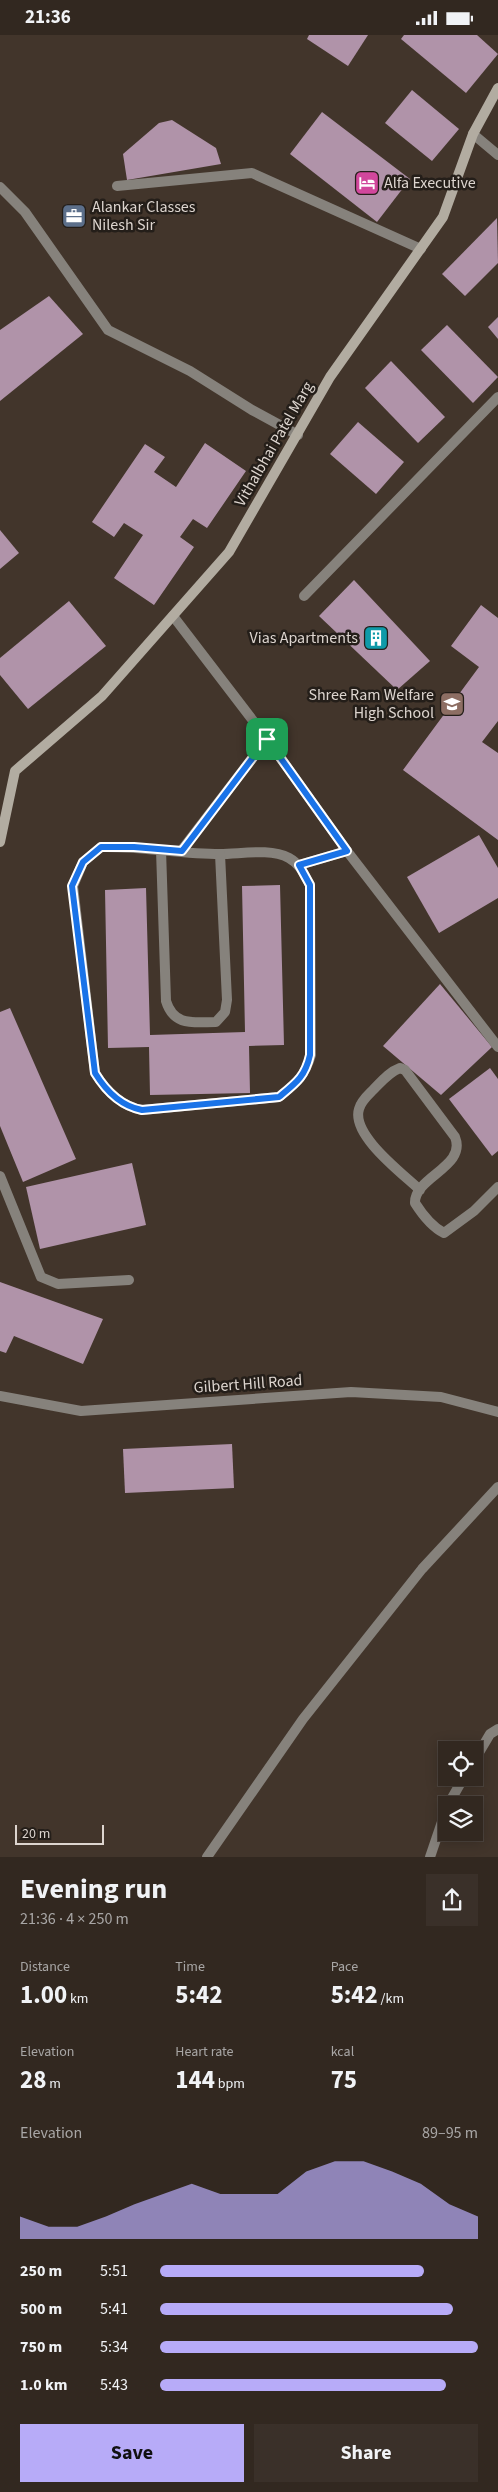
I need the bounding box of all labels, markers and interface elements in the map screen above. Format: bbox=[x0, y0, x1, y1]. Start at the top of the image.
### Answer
text: 21:36 bbox=[25, 4, 71, 31]
hotel icon: Alfa Executive bbox=[354, 170, 380, 196]
place label: Alfa Executive bbox=[384, 172, 476, 194]
place label: Alankar Classes Nilesh Sir bbox=[92, 196, 196, 236]
office icon: Alankar Classes Nilesh Sir bbox=[61, 203, 87, 229]
street label: Vithalbhai Patel Marg bbox=[229, 377, 319, 511]
building icon: Vias Apartments bbox=[363, 625, 389, 651]
place label: Vias Apartments bbox=[250, 627, 358, 649]
place label: Shree Ram Welfare High School bbox=[308, 684, 434, 724]
school or university icon: Shree Ram Welfare High School bbox=[439, 691, 465, 717]
pin bbox=[246, 718, 288, 760]
icon: arrive bbox=[253, 725, 281, 753]
street label: Gilbert Hill Road bbox=[193, 1369, 303, 1399]
map controls bbox=[438, 1741, 483, 1841]
button: locate bbox=[438, 1741, 483, 1786]
button: layers bbox=[438, 1796, 483, 1841]
scale bar bbox=[15, 1822, 104, 1845]
text: 20 m bbox=[22, 1824, 50, 1844]
text: Evening run bbox=[20, 1869, 167, 1909]
button: share bbox=[426, 1874, 478, 1926]
text: 21:36 · 4 × 250 m bbox=[20, 1908, 129, 1930]
text: Distance bbox=[20, 1957, 70, 1977]
text: Time bbox=[175, 1957, 205, 1977]
text: Pace bbox=[331, 1957, 358, 1977]
text: 1.00 bbox=[20, 1977, 67, 2013]
text: 5:42 bbox=[175, 1977, 222, 2013]
text: 5:42 bbox=[331, 1977, 378, 2013]
text: km bbox=[67, 1989, 88, 2009]
text: /km bbox=[378, 1989, 404, 2009]
text: Elevation bbox=[20, 2042, 75, 2062]
text: Heart rate bbox=[175, 2042, 234, 2062]
text: kcal bbox=[331, 2042, 354, 2062]
text: 28 bbox=[20, 2062, 46, 2098]
text: 144 bbox=[175, 2062, 215, 2098]
text: 75 bbox=[331, 2062, 357, 2098]
text: m bbox=[46, 2074, 61, 2094]
text: bpm bbox=[215, 2074, 245, 2094]
text: Elevation bbox=[20, 2122, 82, 2144]
text: 89–95 m bbox=[422, 2122, 478, 2144]
text: 250 m bbox=[20, 2260, 62, 2282]
text: 5:51 bbox=[100, 2260, 128, 2282]
text: 500 m bbox=[20, 2298, 62, 2320]
text: 5:41 bbox=[100, 2298, 128, 2320]
text: 750 m bbox=[20, 2336, 62, 2358]
text: 5:34 bbox=[100, 2336, 128, 2358]
text: 1.0 km bbox=[20, 2374, 67, 2396]
text: 5:43 bbox=[100, 2374, 128, 2396]
button: Save bbox=[20, 2424, 244, 2482]
button: Share bbox=[254, 2424, 478, 2482]

